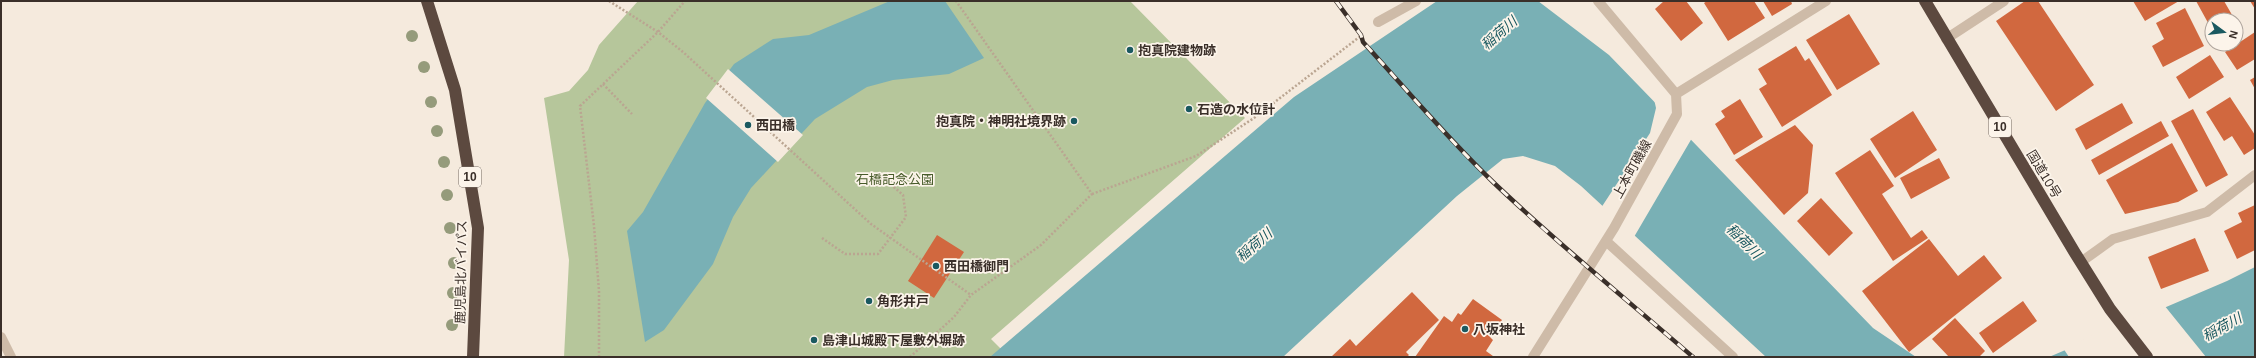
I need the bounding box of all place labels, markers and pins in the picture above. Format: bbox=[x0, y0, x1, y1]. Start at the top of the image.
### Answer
place label: 抱真院建物跡 bbox=[1138, 43, 1216, 58]
marker: 抱真院建物跡 bbox=[1125, 45, 1135, 55]
place label: 石造の水位計 bbox=[1197, 102, 1275, 117]
marker: 石造の水位計 bbox=[1184, 104, 1194, 114]
place label: 抱真院・神明社境界跡 bbox=[936, 114, 1066, 129]
marker: 抱真院・神明社境界跡 bbox=[1069, 116, 1079, 126]
place label: 西田橋 bbox=[756, 118, 795, 133]
marker: 西田橋 bbox=[743, 120, 753, 130]
place label: 西田橋御門 bbox=[944, 259, 1009, 274]
marker: 西田橋御門 bbox=[931, 261, 941, 271]
place label: 角形井戸 bbox=[877, 294, 929, 309]
marker: 角形井戸 bbox=[864, 296, 874, 306]
place label: 八坂神社 bbox=[1473, 322, 1525, 337]
marker: 八坂神社 bbox=[1460, 324, 1470, 334]
place label: 島津山城殿下屋敷外塀跡 bbox=[822, 333, 965, 348]
marker: 島津山城殿下屋敷外塀跡 bbox=[809, 335, 819, 345]

